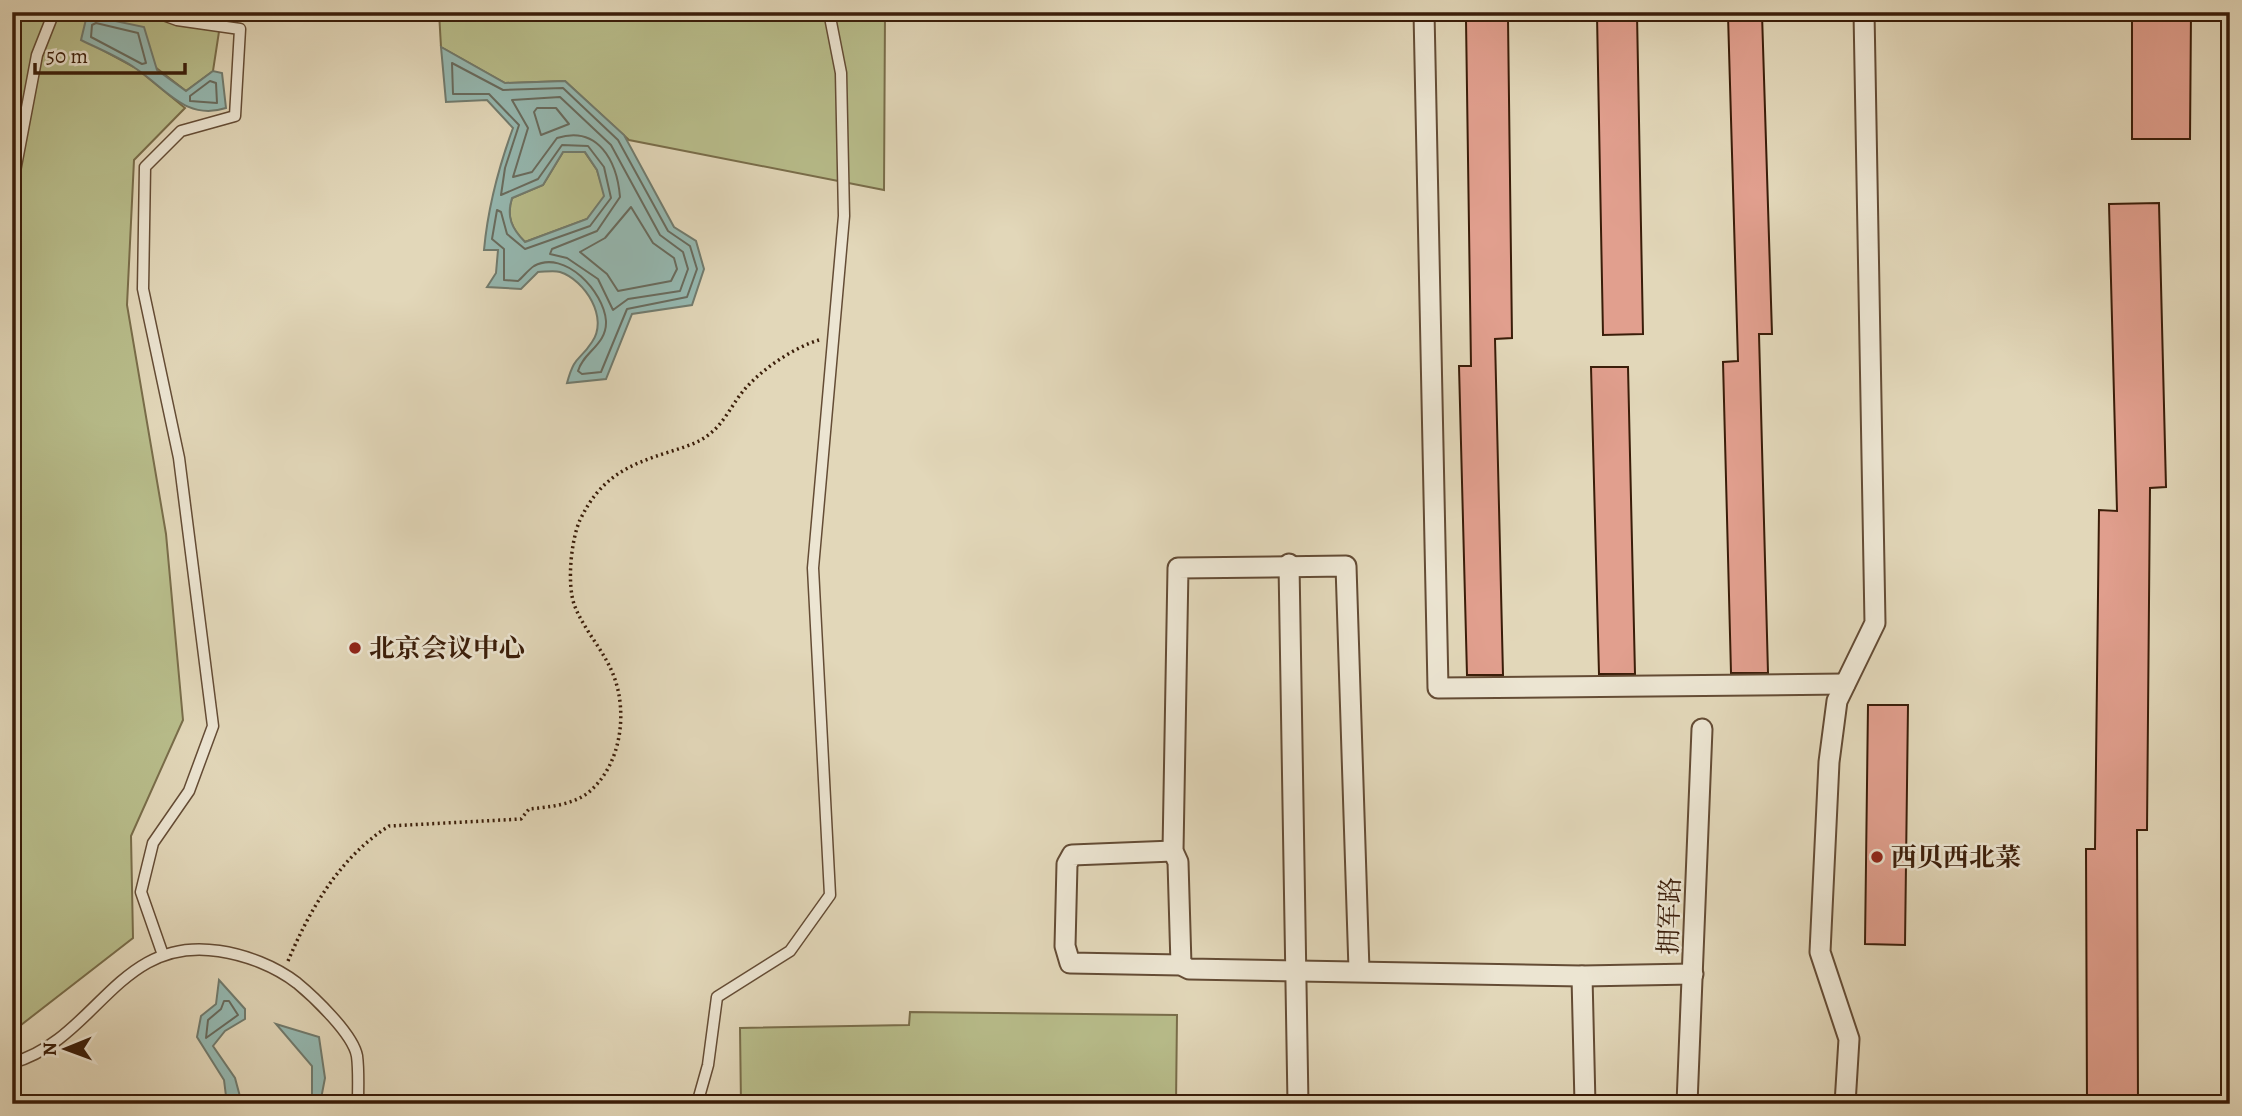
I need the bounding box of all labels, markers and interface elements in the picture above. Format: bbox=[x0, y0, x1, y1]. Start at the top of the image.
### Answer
scale bar bbox=[35, 32, 186, 76]
text: 50 m bbox=[46, 42, 88, 70]
place label: 北京会议中心 bbox=[369, 631, 525, 666]
marker: 北京会议中心 bbox=[347, 640, 363, 656]
place label: 西贝西北菜 bbox=[1891, 840, 2021, 875]
marker: 西贝西北菜 bbox=[1869, 849, 1885, 865]
street label: 拥军路 bbox=[1651, 876, 1688, 956]
north arrow bbox=[32, 1014, 102, 1084]
text: N bbox=[37, 1042, 63, 1056]

